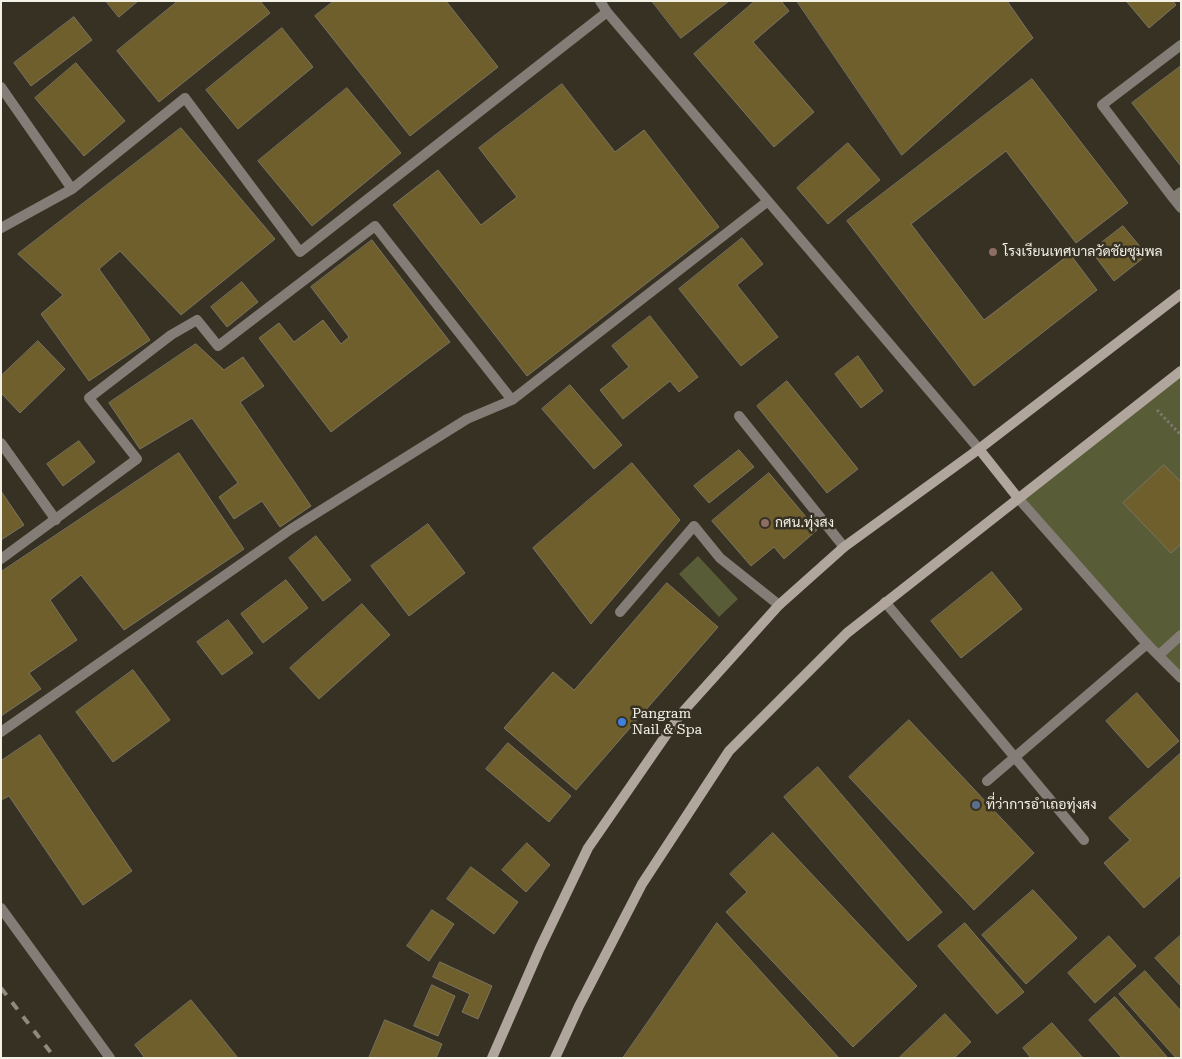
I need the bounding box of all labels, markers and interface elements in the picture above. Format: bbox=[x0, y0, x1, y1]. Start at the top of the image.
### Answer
place label: โรงเรียนเทศบาลวัดชัยชุมพล bbox=[1003, 244, 1163, 260]
marker: โรงเรียนเทศบาลวัดชัยชุมพล bbox=[987, 246, 999, 258]
place label: กศน.ทุ่งสง bbox=[775, 515, 834, 531]
marker: กศน.ทุ่งสง bbox=[759, 517, 771, 529]
place label: Pangram Nail & Spa bbox=[632, 706, 702, 739]
marker: Pangram Nail & Spa bbox=[616, 716, 628, 728]
place label: ที่ว่าการอำเถอทุ่งสง bbox=[986, 797, 1097, 813]
marker: ที่ว่าการอำเถอทุ่งสง bbox=[970, 799, 982, 811]

